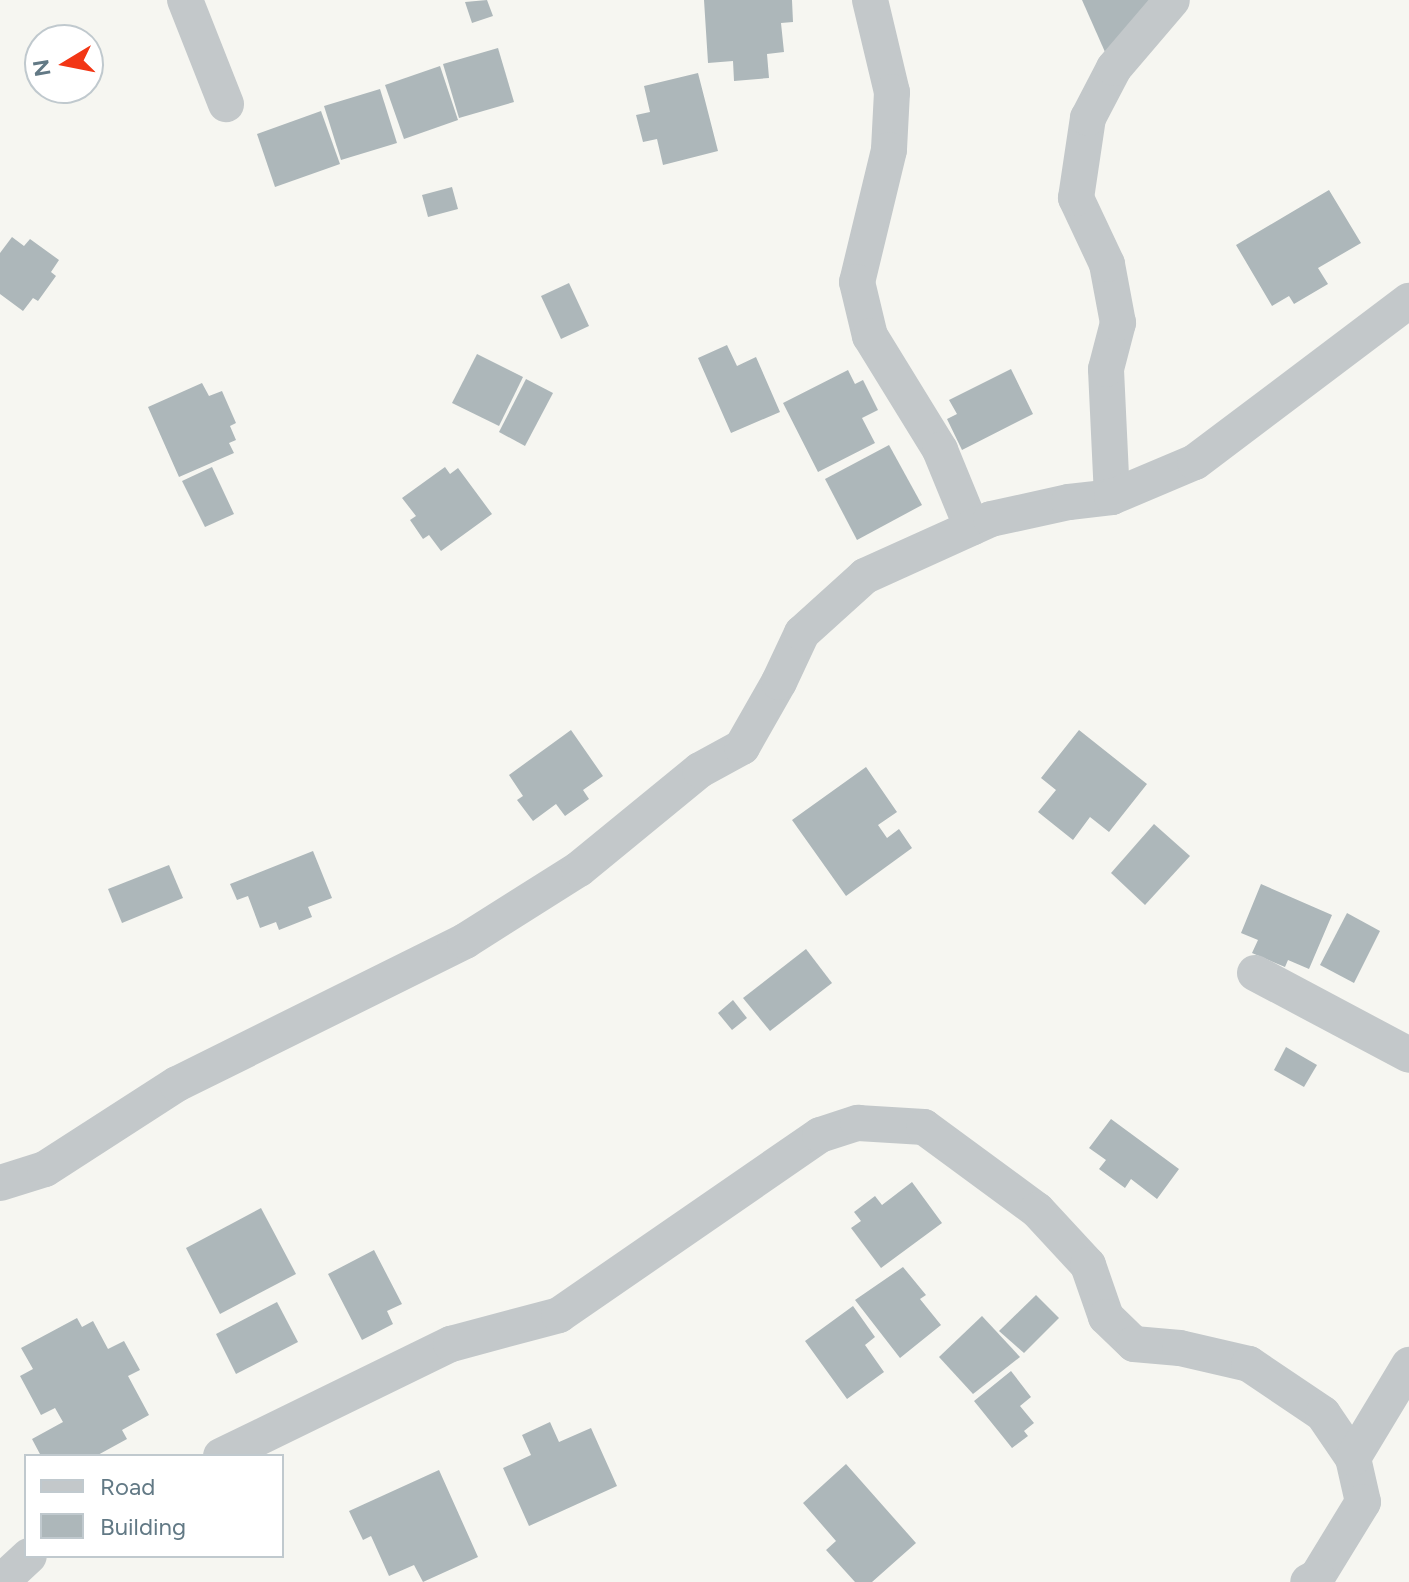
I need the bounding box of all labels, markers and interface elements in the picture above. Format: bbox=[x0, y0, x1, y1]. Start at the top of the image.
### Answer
north arrow bbox=[24, 24, 104, 104]
text: N bbox=[27, 57, 57, 79]
legend bbox=[24, 1454, 284, 1558]
text: Road bbox=[100, 1472, 155, 1501]
text: Building bbox=[100, 1512, 186, 1541]

